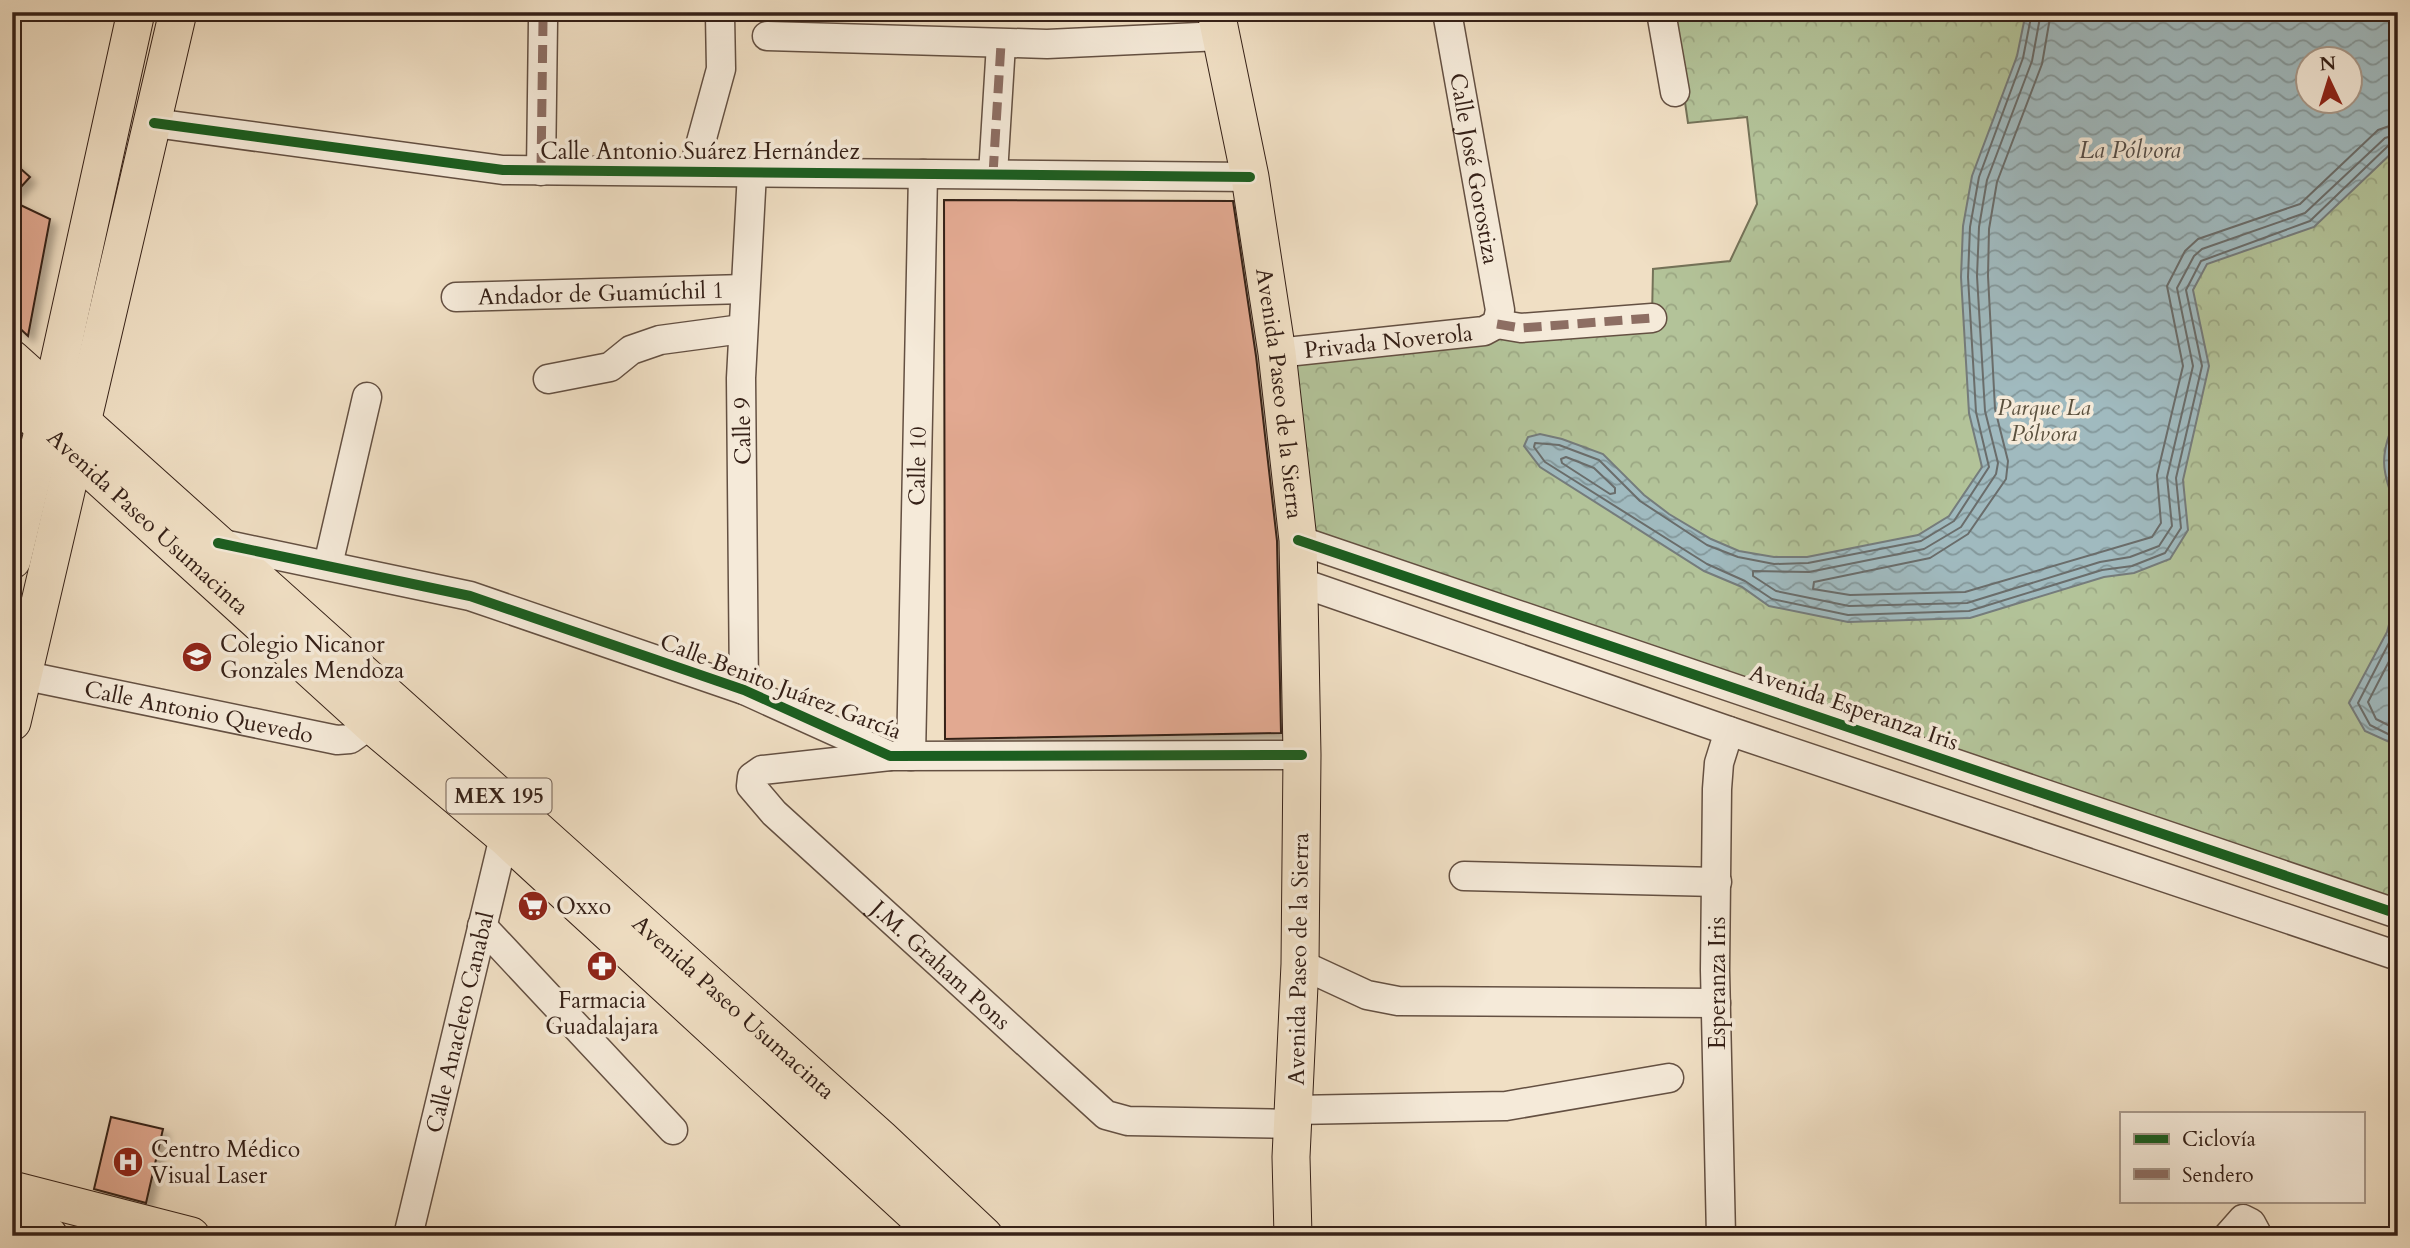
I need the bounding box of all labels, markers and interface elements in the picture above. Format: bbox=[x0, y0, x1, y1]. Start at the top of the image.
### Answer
north arrow bbox=[2294, 46, 2364, 116]
text: N bbox=[2319, 50, 2338, 78]
street label: Calle José Gorostiza bbox=[1442, 71, 1507, 267]
water label: La Pólvora bbox=[2079, 134, 2181, 167]
street label: Calle Antonio Suárez Hernández bbox=[540, 136, 860, 167]
street label: Avenida Paseo de la Sierra bbox=[1248, 266, 1311, 521]
street label: Andador de Guamúchil 1 bbox=[478, 275, 724, 312]
street label: Privada Noverola bbox=[1303, 317, 1474, 366]
park label: Parque La Pólvora bbox=[1997, 392, 2091, 449]
street label: Calle 9 bbox=[726, 397, 759, 465]
street label: Avenida Paseo Usumacinta bbox=[40, 422, 256, 622]
street label: Calle 10 bbox=[901, 426, 934, 506]
street label: Calle Benito Juárez García bbox=[656, 626, 906, 747]
place label: Colegio Nicanor Gonzales Mendoza bbox=[220, 629, 404, 686]
school or university icon: Colegio Nicanor Gonzales Mendoza bbox=[180, 640, 214, 674]
street label: Avenida Esperanza Iris bbox=[1745, 657, 1962, 758]
street label: Calle Antonio Quevedo bbox=[82, 673, 316, 751]
road number: MEX 195 bbox=[447, 778, 552, 814]
street label: Avenida Paseo de la Sierra bbox=[1281, 832, 1316, 1086]
supermarket icon: Oxxo bbox=[516, 889, 550, 923]
place label: Oxxo bbox=[556, 891, 611, 922]
street label: J.M. Graham Pons bbox=[862, 891, 1017, 1037]
street label: Calle Anacleto Canabal bbox=[418, 908, 502, 1136]
street label: Avenida Paseo Usumacinta bbox=[626, 908, 842, 1107]
street label: Esperanza Iris bbox=[1702, 917, 1733, 1049]
pharmacy icon: Farmacia Guadalajara bbox=[585, 949, 619, 983]
place label: Farmacia Guadalajara bbox=[545, 985, 659, 1042]
legend bbox=[2120, 1112, 2364, 1202]
text: Ciclovía bbox=[2182, 1125, 2256, 1154]
place label: Centro Médico Visual Laser bbox=[151, 1134, 300, 1191]
hospital icon: Centro Médico Visual Laser bbox=[111, 1145, 145, 1179]
text: Sendero bbox=[2182, 1161, 2254, 1190]

